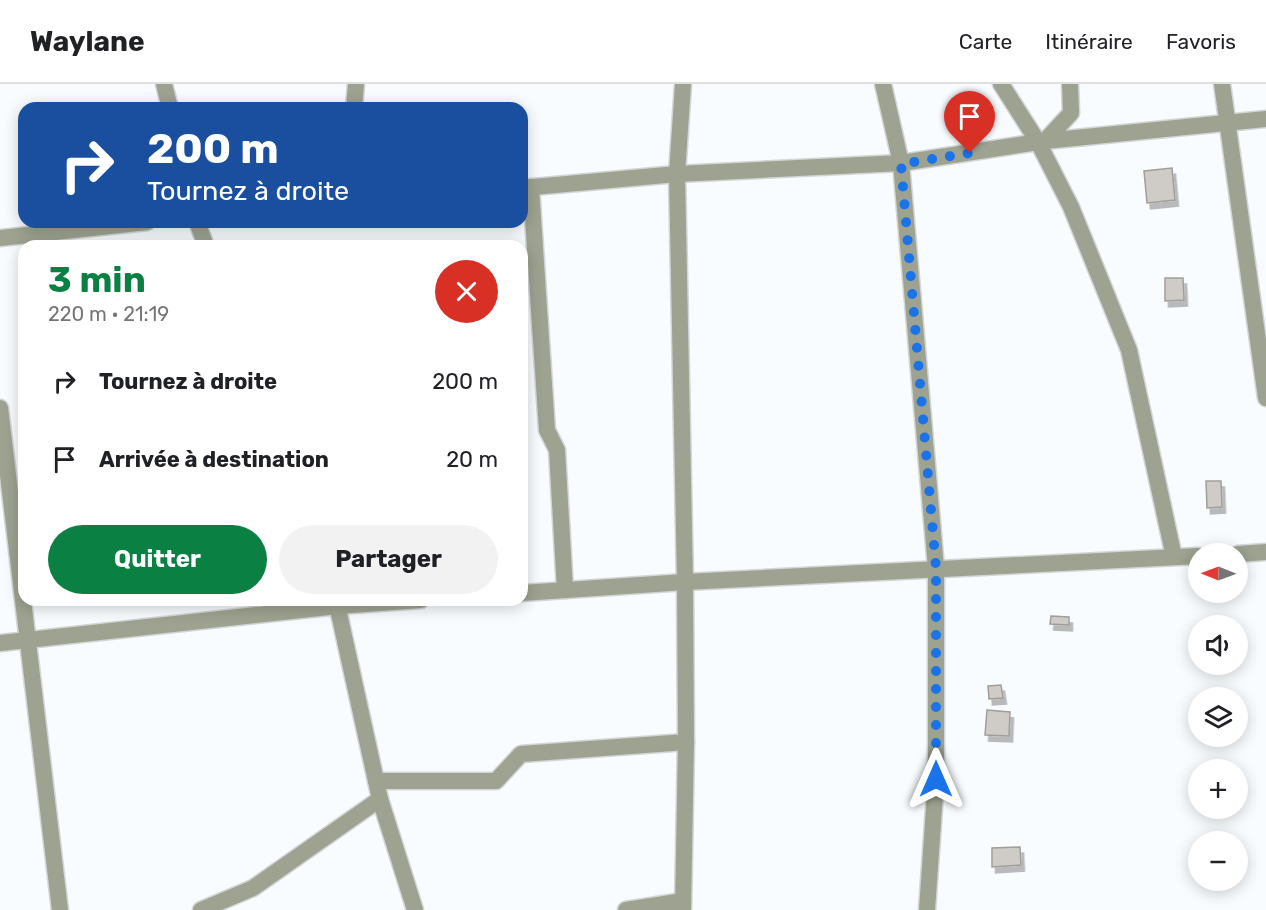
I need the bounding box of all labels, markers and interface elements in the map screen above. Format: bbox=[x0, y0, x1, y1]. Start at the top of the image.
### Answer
text: Waylane bbox=[30, 25, 145, 58]
text: Carte bbox=[959, 29, 1012, 54]
text: Itinéraire bbox=[1045, 29, 1133, 54]
text: Favoris bbox=[1166, 29, 1236, 54]
pin bbox=[944, 91, 995, 153]
icon: arrive bbox=[953, 100, 986, 133]
text: 200 m bbox=[147, 124, 279, 174]
icon: right bbox=[48, 126, 126, 204]
text: Tournez à droite bbox=[147, 175, 349, 207]
text: 3 min bbox=[48, 258, 146, 301]
button: close bbox=[435, 260, 498, 323]
text: 220 m · 21:19 bbox=[48, 302, 169, 326]
icon: right bbox=[48, 365, 81, 398]
text: Tournez à droite bbox=[99, 368, 277, 395]
text: 200 m bbox=[432, 368, 498, 395]
icon: arrive bbox=[48, 443, 81, 476]
text: Arrivée à destination bbox=[99, 446, 329, 473]
text: 20 m bbox=[446, 446, 498, 473]
button: Quitter bbox=[48, 525, 267, 594]
button: Partager bbox=[279, 525, 498, 594]
north arrow bbox=[1188, 543, 1248, 603]
map controls bbox=[1188, 543, 1248, 891]
button: sound bbox=[1188, 615, 1248, 675]
button: layers bbox=[1188, 687, 1248, 747]
position arrow bbox=[904, 747, 968, 811]
button: + bbox=[1188, 759, 1248, 819]
button: − bbox=[1188, 831, 1248, 891]

